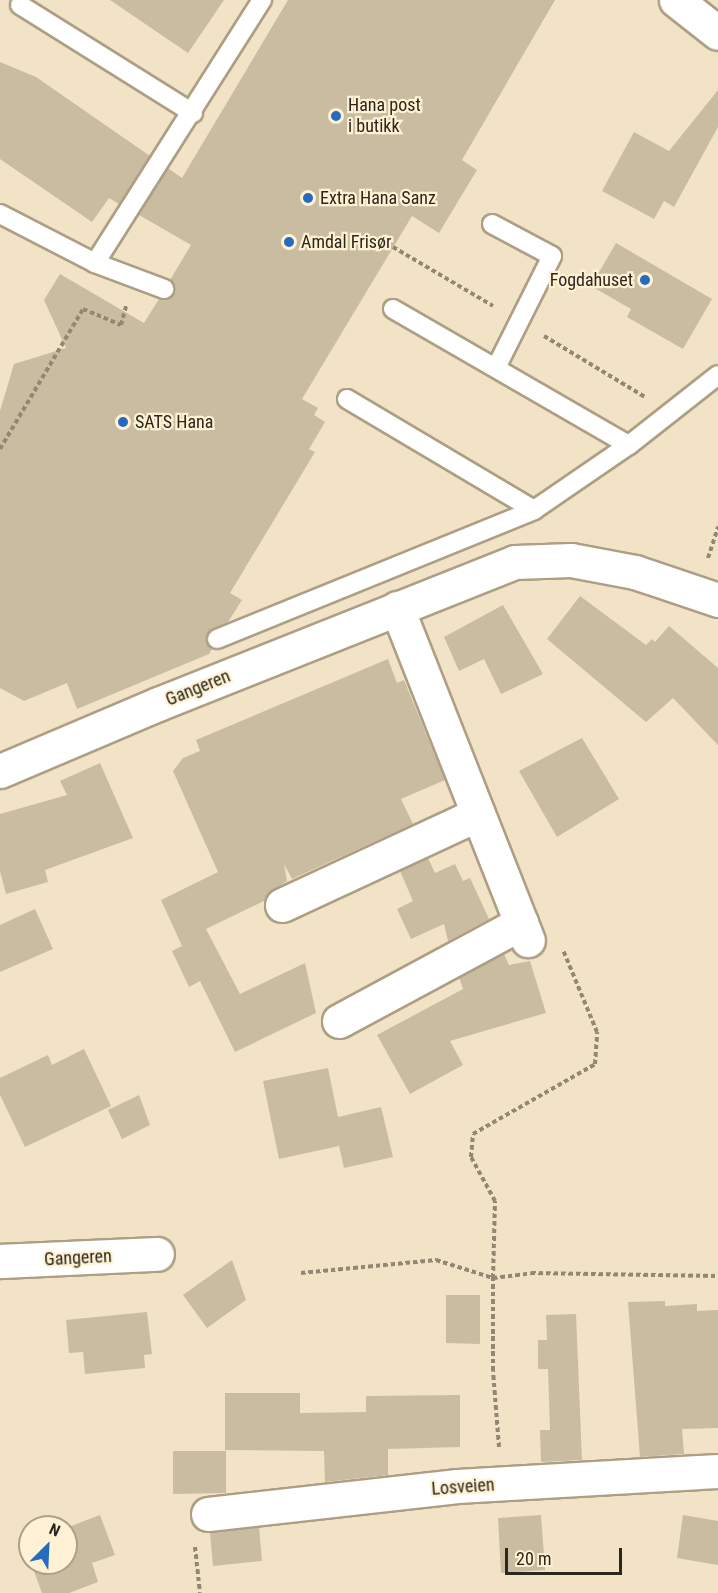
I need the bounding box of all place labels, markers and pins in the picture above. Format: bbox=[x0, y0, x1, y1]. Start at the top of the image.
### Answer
place label: Hana post i butikk bbox=[348, 95, 421, 138]
marker: Hana post i butikk bbox=[329, 109, 343, 123]
place label: Extra Hana Sanz bbox=[320, 187, 436, 209]
marker: Extra Hana Sanz bbox=[301, 191, 315, 205]
place label: Amdal Frisør bbox=[301, 231, 391, 253]
marker: Amdal Frisør bbox=[282, 235, 296, 249]
place label: Fogdahuset bbox=[550, 269, 633, 291]
marker: Fogdahuset bbox=[638, 273, 652, 287]
place label: SATS Hana bbox=[135, 411, 213, 433]
marker: SATS Hana bbox=[116, 415, 130, 429]

